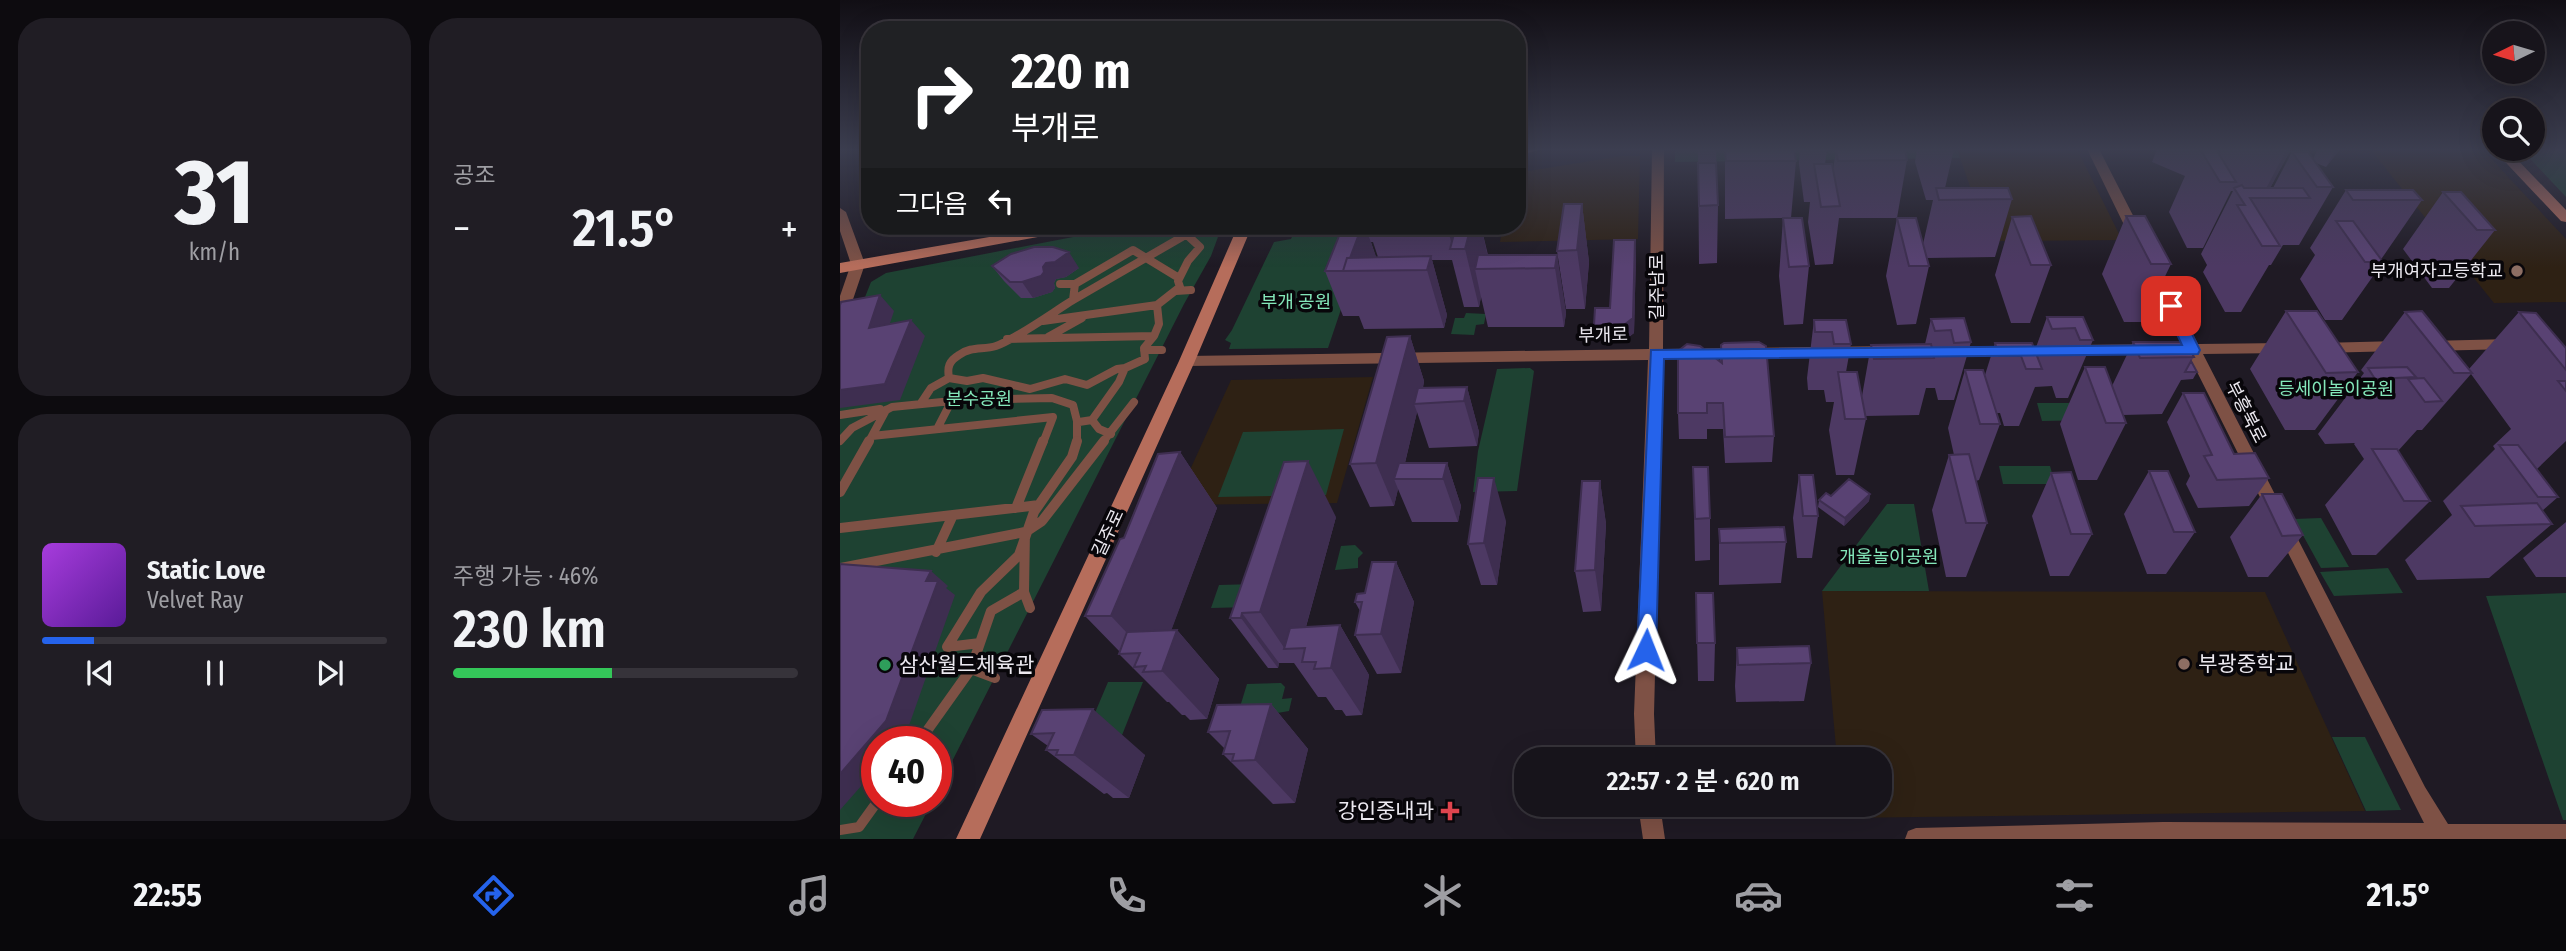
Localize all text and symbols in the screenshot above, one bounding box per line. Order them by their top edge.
north arrow [2482,21,2544,84]
map controls [2482,21,2545,161]
text: 220 m [1011,42,1131,101]
icon: right [896,49,987,140]
button: search [2482,98,2545,161]
text: 부개로 [1011,109,1099,147]
text: 31 [175,138,254,247]
text: 공조 [453,161,495,189]
icon: left [982,182,1020,220]
text: 그다음 [896,189,968,220]
text: 21.5° [573,197,678,260]
text: − [453,206,470,252]
text: + [781,206,798,252]
text: km/h [189,238,240,266]
street label: 길주남로 [1646,254,1668,320]
place label: 부개여자고등학교 [2371,260,2503,282]
marker: 부개여자고등학교 [2509,263,2525,279]
pin [2141,276,2201,336]
icon: arrive [2152,287,2190,325]
park label: 부개 공원 [1261,291,1331,313]
street label: 부개로 [1578,324,1628,346]
street label: 부흥북로 [2221,377,2271,447]
park label: 등세이놀이공원 [2278,378,2394,400]
park label: 분수공원 [946,388,1012,410]
street label: 길주로 [1088,506,1128,560]
park label: 개울놀이공원 [1839,546,1939,568]
text: Static Love [147,555,265,586]
text: 주행 가능 · 46% [453,562,598,590]
text: Velvet Ray [147,586,243,614]
text: 230 km [453,598,606,661]
position arrow [1609,613,1683,687]
place label: 부광중학교 [2198,651,2295,677]
place label: 삼산월드체육관 [899,652,1034,678]
icon: previous [81,654,119,692]
icon: pause [196,654,234,692]
icon: next [311,654,349,692]
marker: 부광중학교 [2176,656,2192,672]
marker: 삼산월드체육관 [877,657,893,673]
speed limit sign: 40 [861,726,952,817]
text: 22:57 · 2 분 · 620 m [1606,766,1800,797]
place label: 강인중내과 [1337,798,1434,824]
marker: 강인중내과 [1440,801,1460,821]
icon: directions [469,871,518,920]
icon: music [785,871,834,920]
icon: phone [1102,871,1151,920]
icon: climate [1418,871,1467,920]
icon: car [1734,871,1783,920]
icon: filters [2050,871,2099,920]
text: 22:55 [134,876,202,914]
text: 21.5° [2367,876,2432,914]

